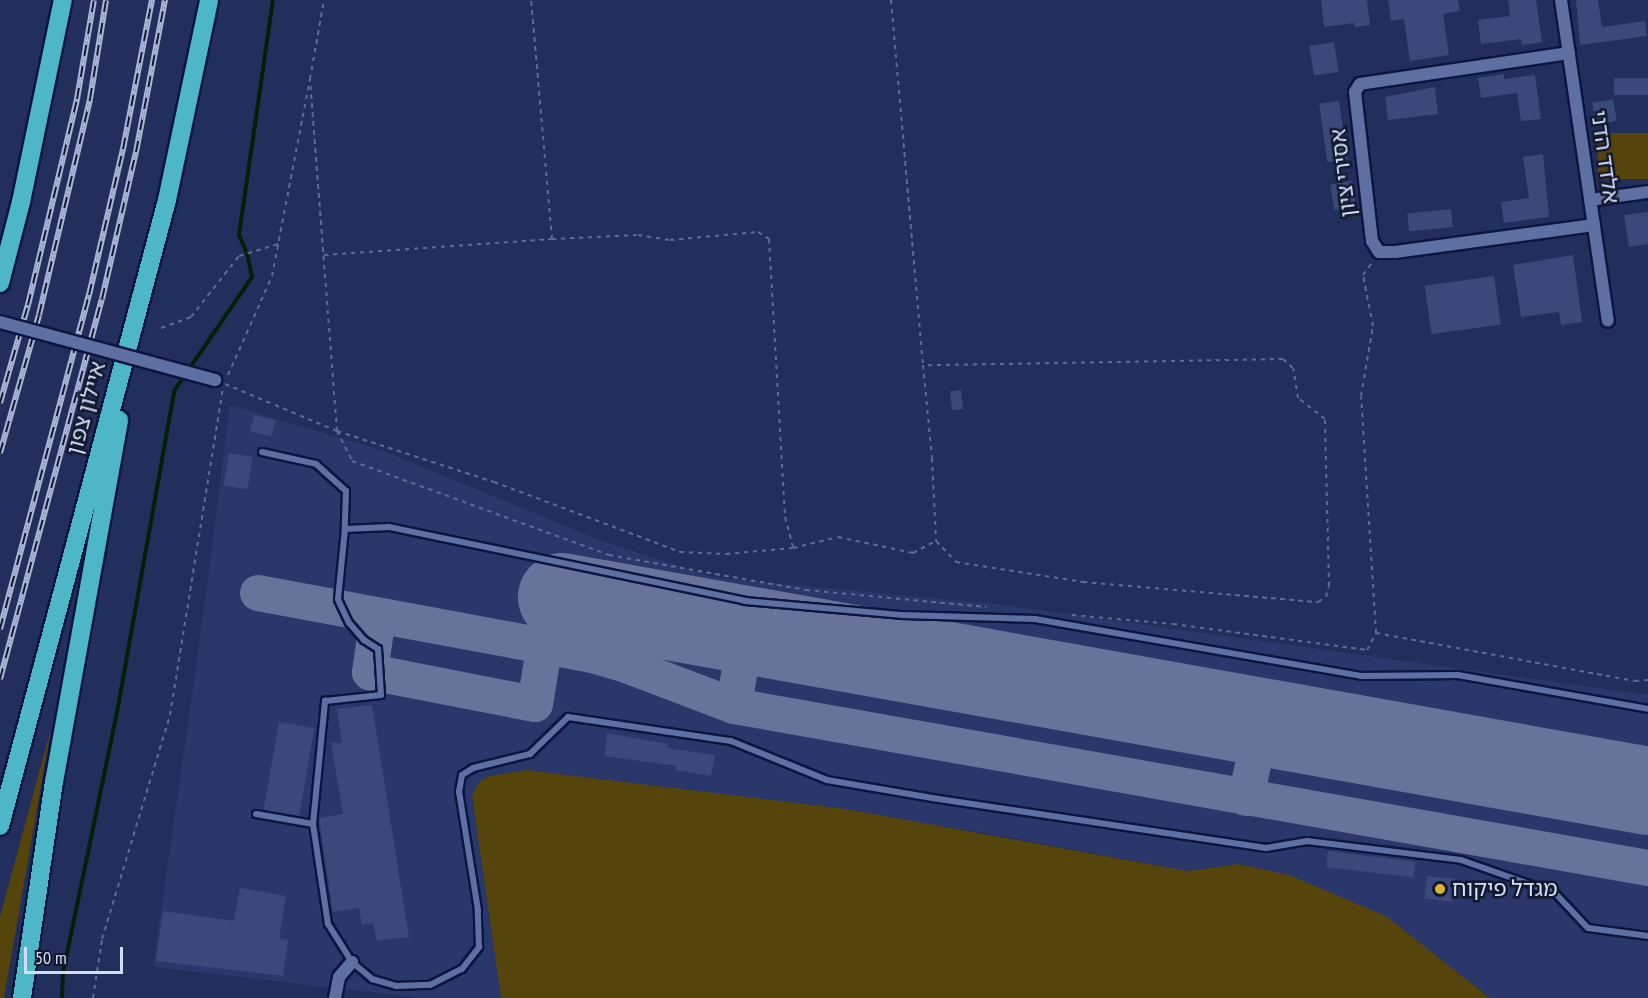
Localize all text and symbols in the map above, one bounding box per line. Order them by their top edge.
street label: אלדד הדני [1585,109,1625,205]
street label: אסירי ציון [1324,127,1362,219]
street label: איילון צפון [61,359,111,457]
place label: מגדל פיקוח [1452,876,1558,902]
marker: מגדל פיקוח [1433,882,1447,896]
scale bar [27,935,126,973]
text: 50 m [35,946,67,969]

